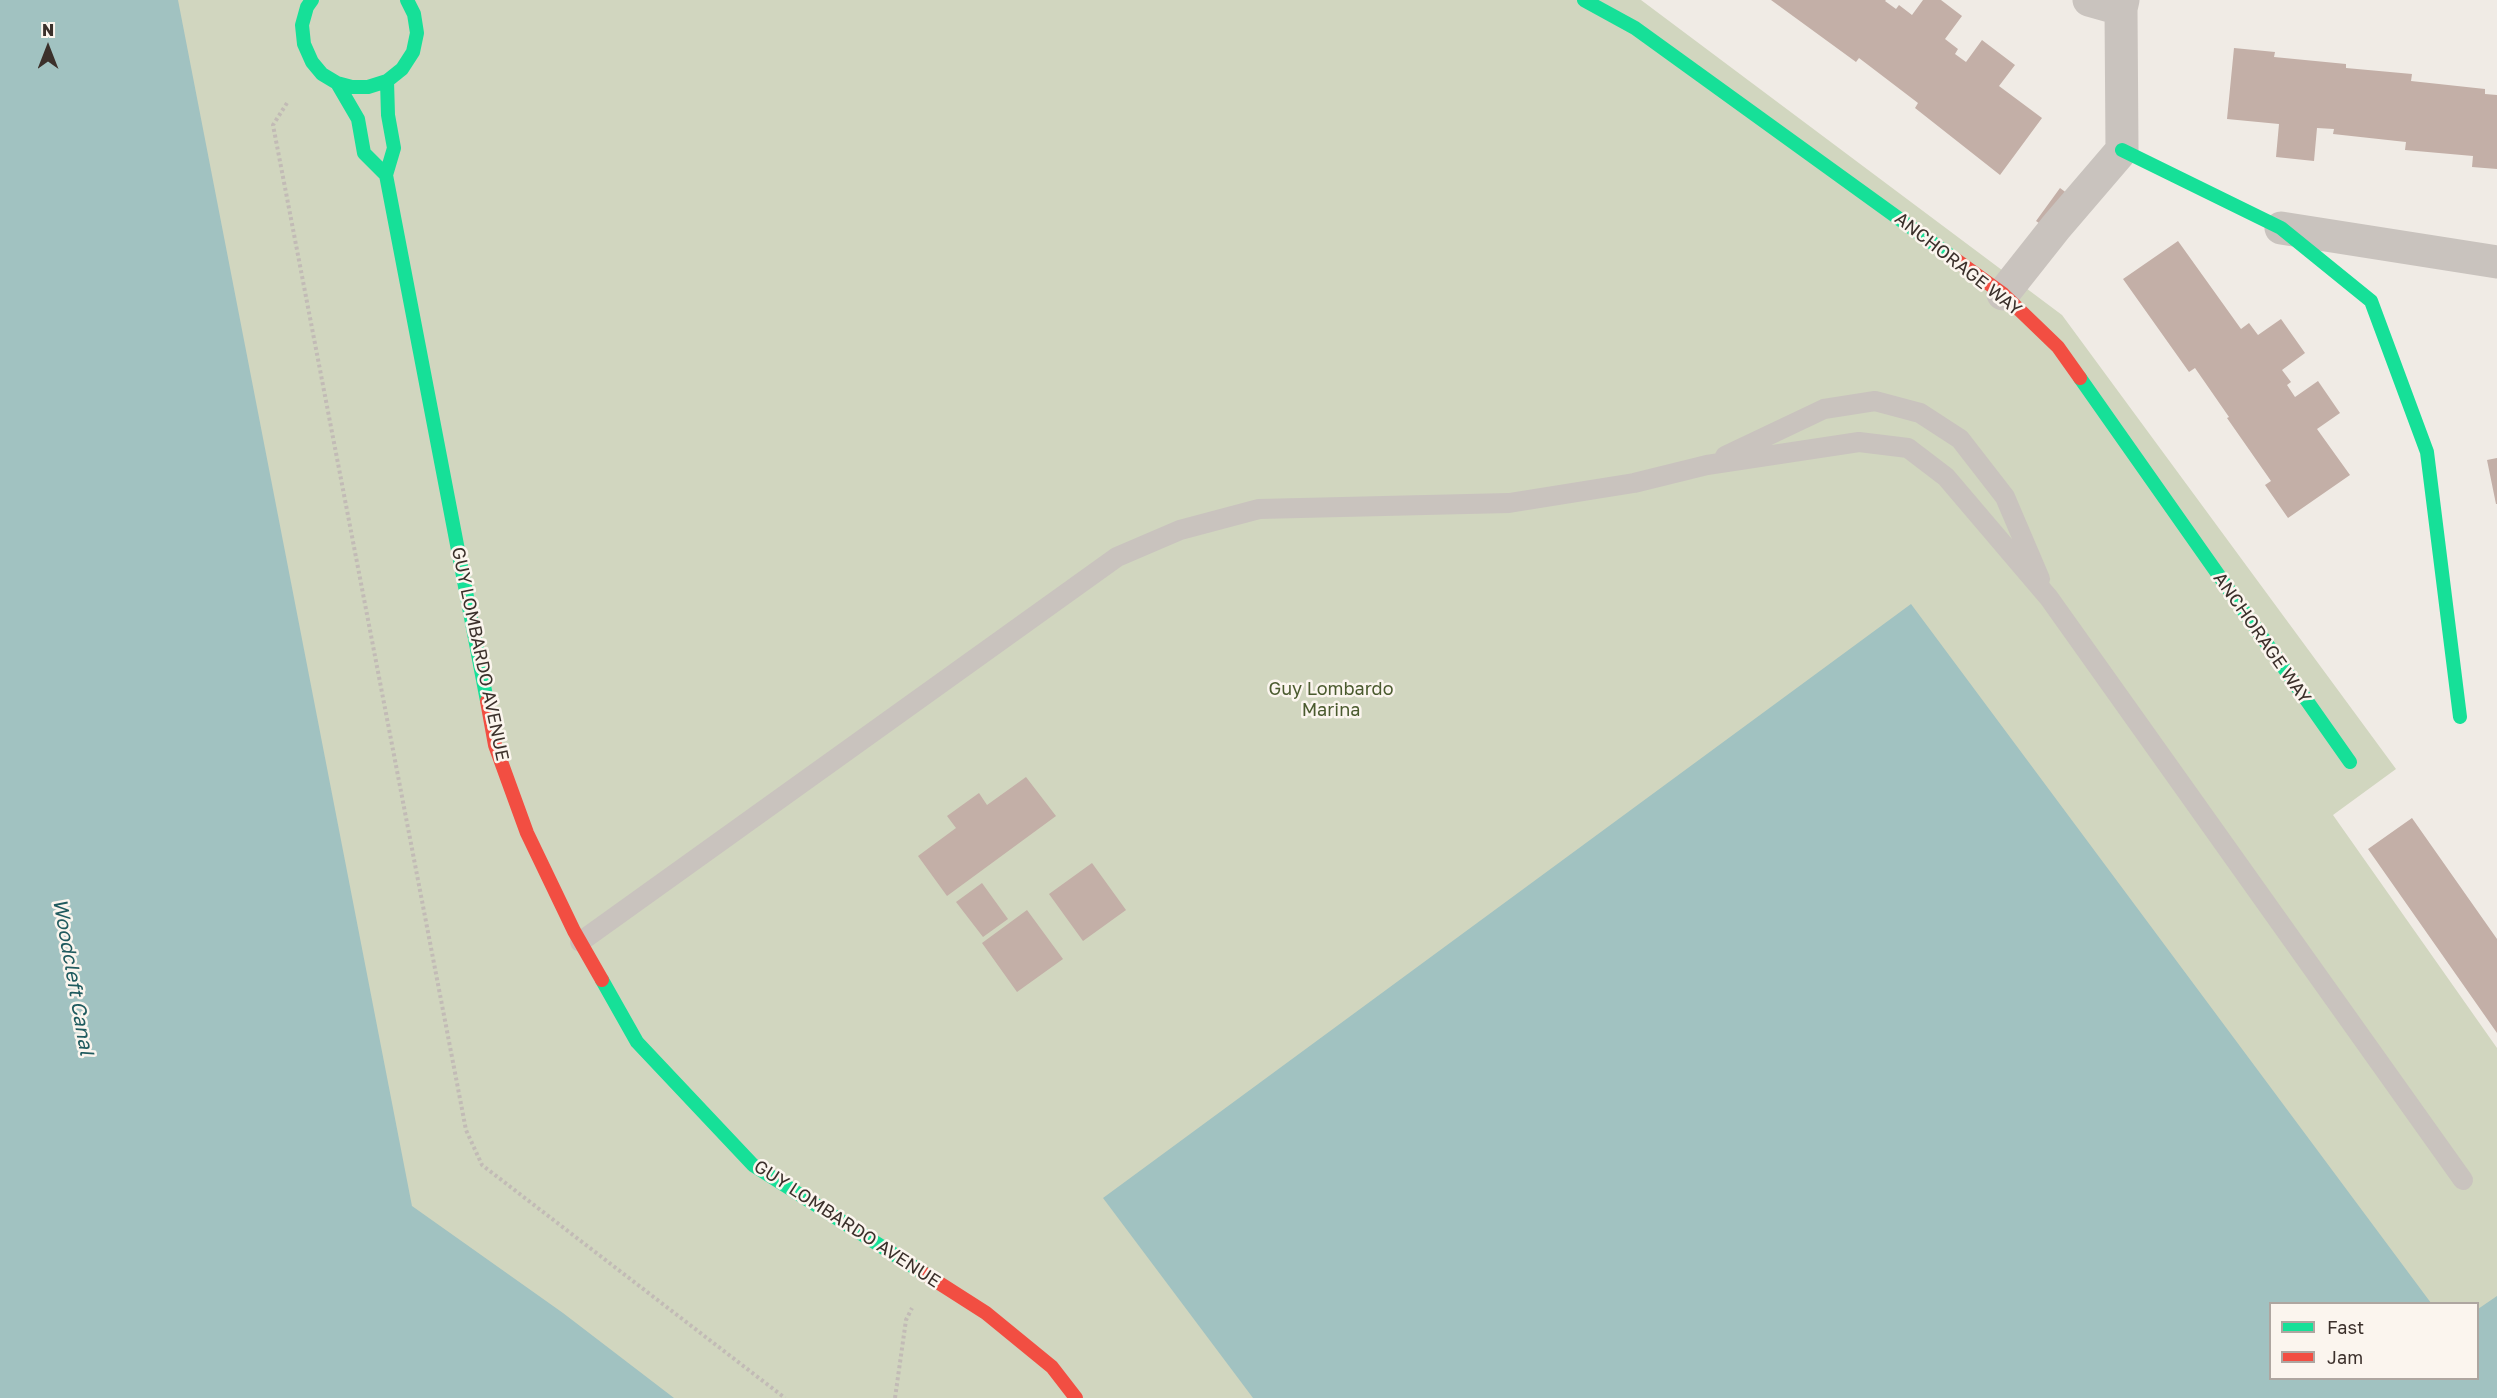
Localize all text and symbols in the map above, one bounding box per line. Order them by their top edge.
north arrow [18,18,78,78]
text: N [42,20,54,40]
street label: ANCHORAGE WAY [1890,208,2026,320]
street label: GUY LOMBARDO AVENUE [447,545,513,763]
street label: ANCHORAGE WAY [2209,568,2315,708]
park label: Guy Lombardo Marina [1269,678,1393,720]
water label: Woodcleft Canal [47,897,99,1057]
street label: GUY LOMBARDO AVENUE [750,1156,944,1292]
legend [2269,1302,2479,1380]
text: Fast [2327,1316,2364,1338]
text: Jam [2327,1346,2363,1368]

